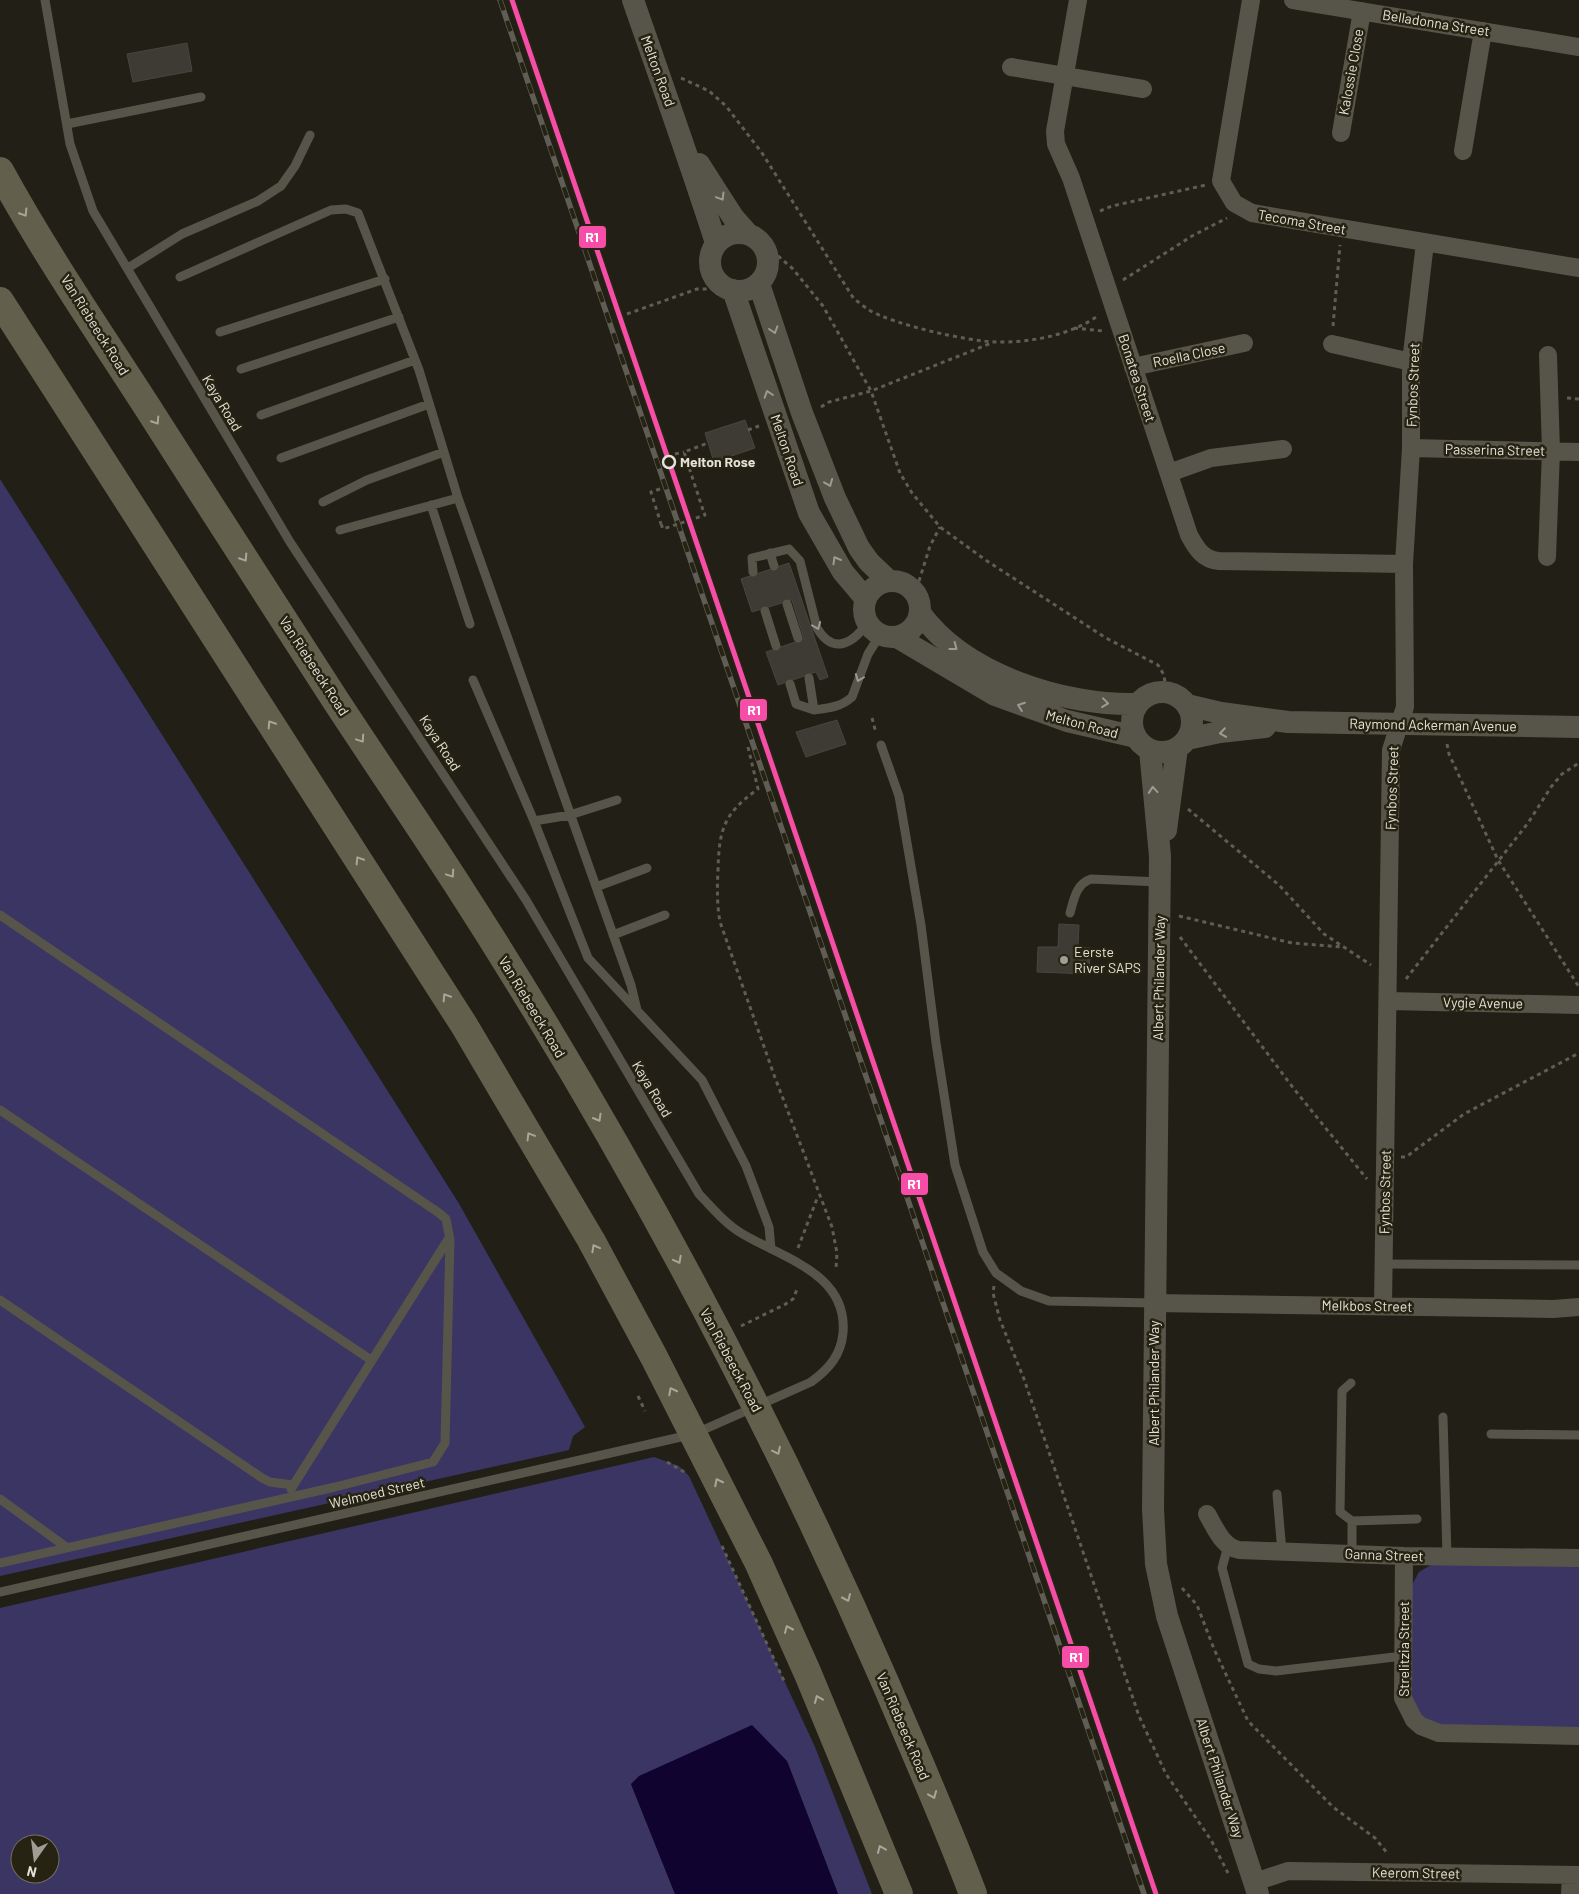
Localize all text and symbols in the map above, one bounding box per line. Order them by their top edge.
street label: Belladonna Street [1381,6,1491,39]
street label: Kalossie Close [1335,27,1366,116]
street label: Melton Road [638,33,679,109]
one-way arrow [714,192,724,201]
street label: Tecoma Street [1257,205,1347,238]
one-way arrow [17,208,27,217]
line badge: R1 [578,225,607,249]
text: R1 [585,228,599,245]
street label: Van Riebeeck Road [58,271,133,378]
one-way arrow [768,325,778,334]
street label: Bonatea Street [1115,332,1160,424]
street label: Roella Close [1151,339,1227,370]
street label: Fynbos Street [1403,343,1422,427]
street label: Kaya Road [199,371,246,434]
one-way arrow [763,390,773,398]
street label: Melton Road [767,412,808,488]
one-way arrow [150,416,159,425]
street label: Passerina Street [1445,440,1545,459]
place label: Melton Rose [680,453,756,470]
marker: Melton Rose [662,455,676,469]
one-way arrow [823,478,834,487]
one-way arrow [238,552,247,562]
one-way arrow [832,556,842,565]
street label: Van Riebeeck Road [276,613,353,719]
one-way arrow [811,621,821,630]
one-way arrow [948,641,958,650]
one-way arrow [855,674,865,682]
one-way arrow [1101,697,1109,708]
line badge: R1 [739,698,768,722]
text: R1 [747,701,761,718]
one-way arrow [1018,701,1026,711]
street label: Melton Road [1044,706,1120,741]
street label: Kaya Road [416,712,465,774]
street label: Raymond Ackerman Avenue [1349,715,1517,734]
one-way arrow [267,720,277,729]
one-way arrow [1218,727,1227,737]
one-way arrow [355,733,364,742]
street label: Fynbos Street [1382,746,1401,830]
one-way arrow [1148,786,1159,794]
one-way arrow [356,856,366,865]
one-way arrow [444,869,454,878]
street label: Albert Philander Way [1149,915,1168,1041]
place label: Eerste River SAPS [1074,943,1141,976]
street label: Van Riebeeck Road [495,953,569,1060]
marker: Eerste River SAPS [1058,954,1070,966]
one-way arrow [443,993,453,1002]
street label: Vygie Avenue [1443,993,1523,1012]
street label: Kaya Road [629,1057,676,1120]
one-way arrow [592,1113,602,1122]
one-way arrow [527,1132,537,1141]
street label: Fynbos Street [1375,1150,1394,1234]
line badge: R1 [900,1172,929,1196]
text: R1 [907,1175,921,1192]
one-way arrow [591,1244,601,1253]
one-way arrow [672,1254,682,1263]
street label: Melkbos Street [1322,1296,1412,1315]
street label: Van Riebeeck Road [697,1305,766,1415]
street label: Albert Philander Way [1145,1320,1162,1446]
one-way arrow [668,1387,678,1396]
one-way arrow [771,1446,782,1455]
street label: Welmoed Street [327,1473,426,1512]
one-way arrow [714,1479,724,1488]
street label: Ganna Street [1344,1545,1424,1564]
one-way arrow [841,1593,852,1602]
street label: Strelitzia Street [1395,1601,1412,1697]
one-way arrow [784,1625,795,1634]
line badge: R1 [1061,1645,1090,1669]
text: R1 [1069,1648,1083,1665]
street label: Van Riebeeck Road [873,1669,934,1782]
one-way arrow [814,1695,825,1704]
street label: Albert Philander Way [1193,1716,1248,1841]
one-way arrow [926,1790,937,1799]
north arrow [10,1834,60,1884]
one-way arrow [876,1845,887,1854]
text: N [25,1863,38,1881]
street label: Keerom Street [1372,1863,1460,1882]

